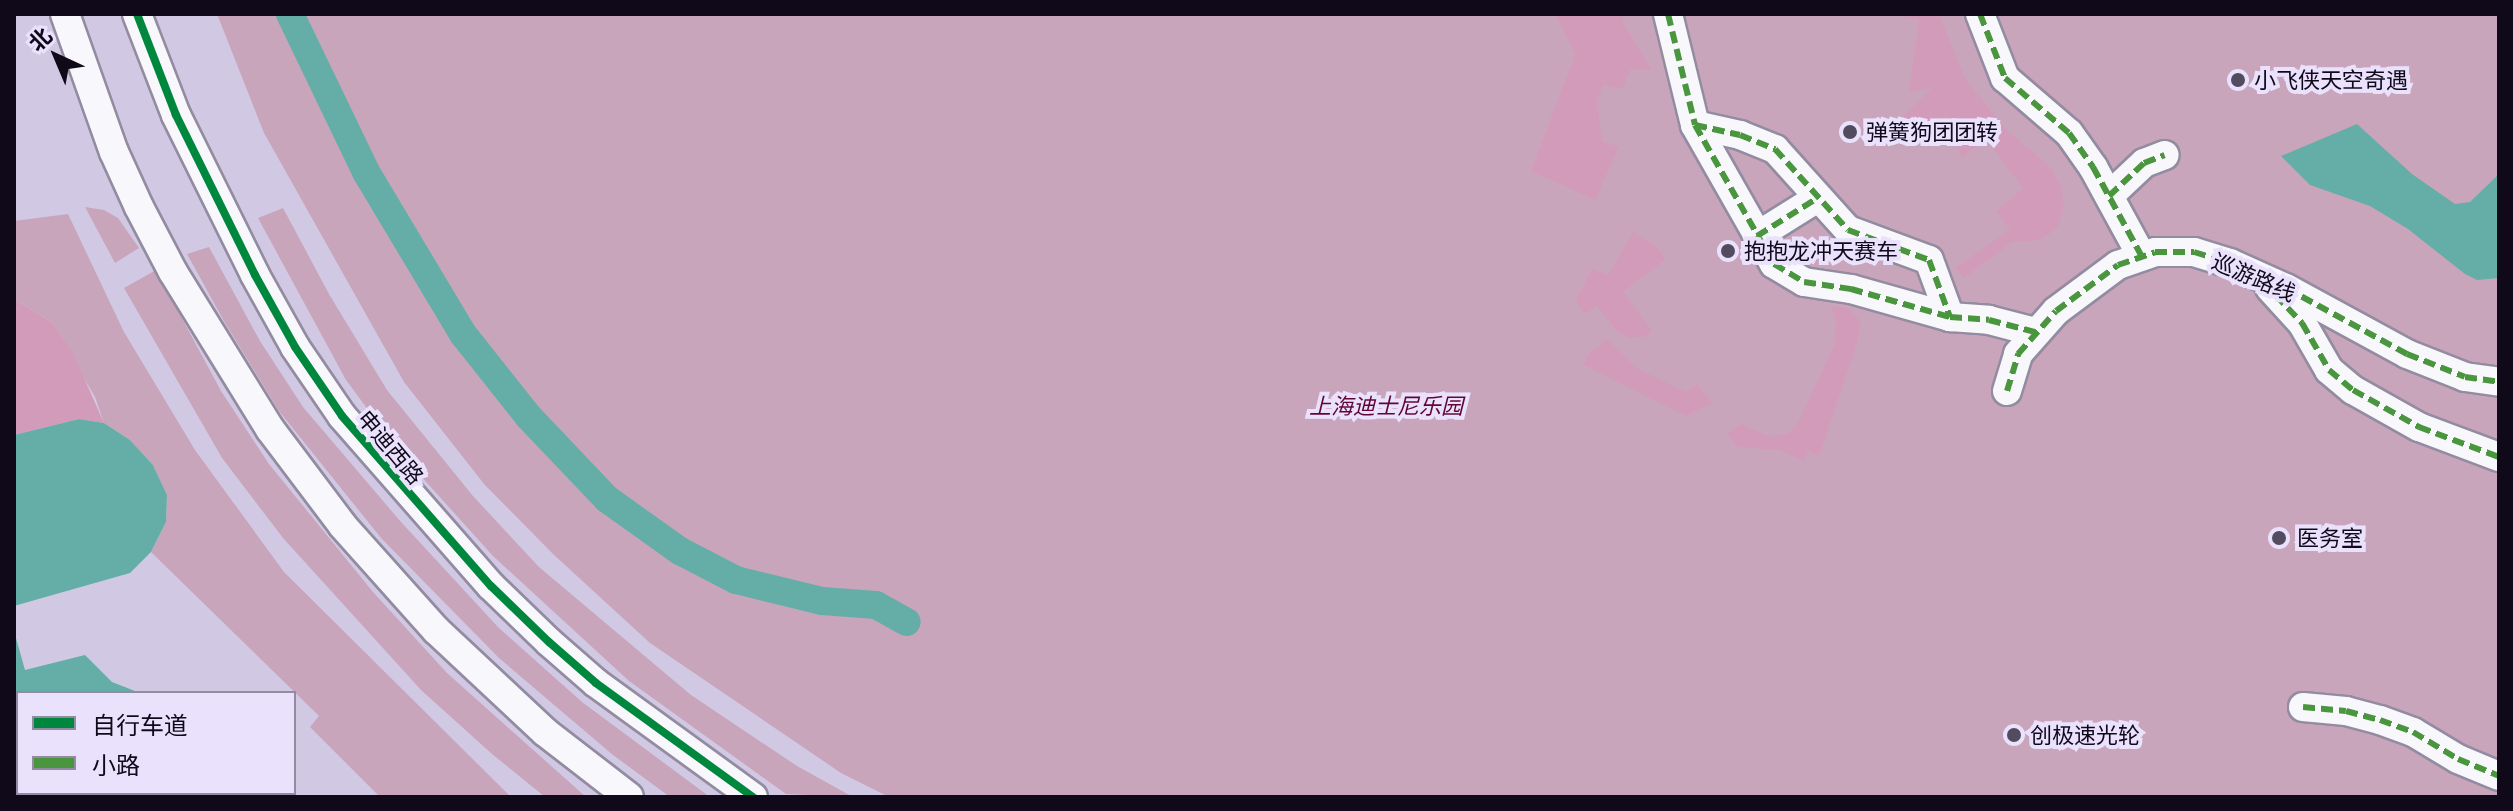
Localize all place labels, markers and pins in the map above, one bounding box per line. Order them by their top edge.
place label: 小飞侠天空奇遇 [2254,67,2408,93]
marker: 小飞侠天空奇遇 [2229,71,2247,89]
place label: 弹簧狗团团转 [1866,119,1998,145]
marker: 弹簧狗团团转 [1841,123,1859,141]
place label: 抱抱龙冲天赛车 [1744,238,1898,264]
marker: 抱抱龙冲天赛车 [1719,242,1737,260]
place label: 医务室 [2297,525,2363,551]
marker: 医务室 [2268,527,2290,549]
place label: 创极速光轮 [2030,722,2140,748]
marker: 创极速光轮 [2005,726,2023,744]

